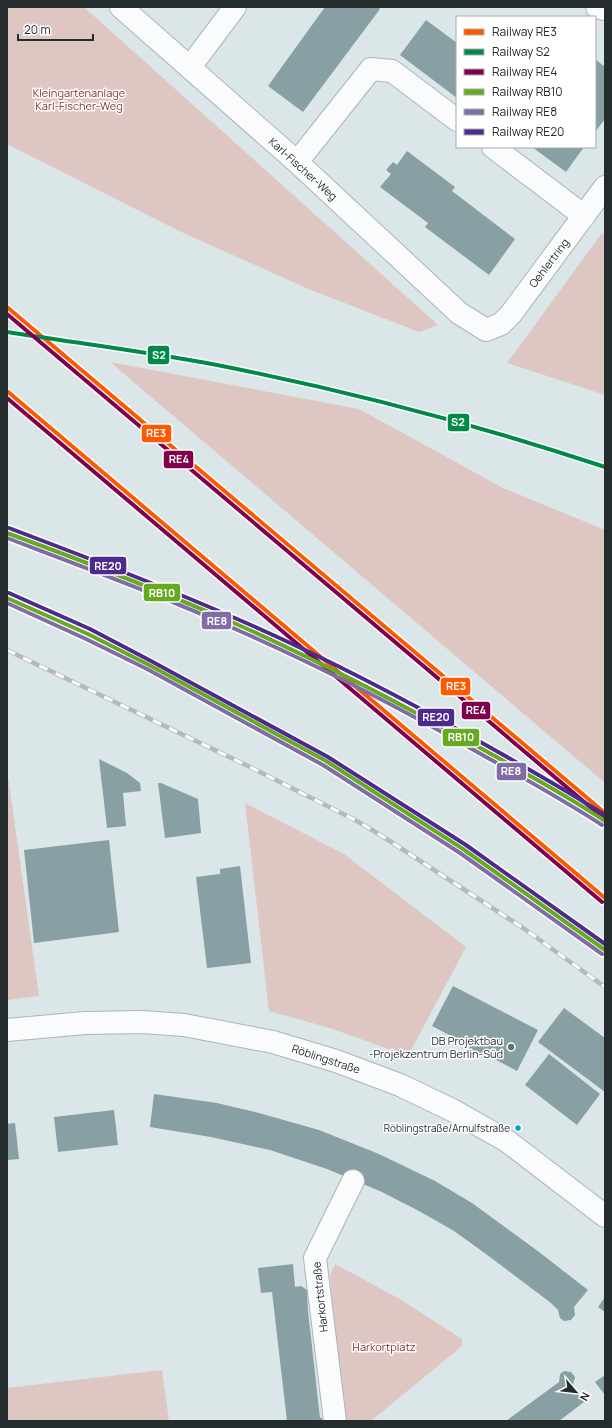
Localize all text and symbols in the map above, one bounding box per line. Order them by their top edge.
scale bar [18,16,93,42]
legend [456,16,596,148]
text: 20 m [24,21,51,38]
text: Railway RE3 [492,23,557,40]
text: Railway S2 [492,43,550,60]
text: Railway RE4 [492,63,557,80]
text: Railway RB10 [492,83,563,100]
park label: Kleingartenanlage Karl-Fischer-Weg [33,85,126,113]
text: Railway RE8 [492,103,557,120]
text: Railway RE20 [492,123,564,140]
street label: Karl-Fischer-Weg [266,134,341,203]
street label: Oehlertring [525,235,572,290]
line badge: S2 [147,345,170,365]
text: S2 [152,347,166,362]
line badge: S2 [447,413,470,432]
text: S2 [451,414,465,429]
line badge: RE3 [141,424,172,443]
text: RE3 [146,425,166,440]
line badge: RE4 [163,450,194,469]
text: RE4 [169,451,189,466]
line badge: RE20 [89,556,127,575]
text: RE20 [94,558,122,573]
line badge: RB10 [143,583,181,602]
text: RB10 [149,585,175,600]
line badge: RE8 [201,611,232,630]
text: RE8 [207,613,227,628]
line badge: RE3 [440,677,471,696]
text: RE3 [446,678,466,693]
line badge: RE4 [461,701,491,720]
text: RE4 [466,702,486,717]
line badge: RE20 [417,708,455,727]
text: RE20 [422,709,450,724]
line badge: RB10 [442,728,480,747]
text: RB10 [448,729,474,744]
line badge: RE8 [496,762,527,781]
text: RE8 [501,763,521,778]
place label: DB Projektbau -Projekzentrum Berlin-Süd [369,1033,503,1061]
street label: Röblingstraße [290,1040,363,1077]
marker: DB Projektbau -Projekzentrum Berlin-Süd [506,1042,516,1052]
place label: Röblingstraße/Arnulfstraße [384,1121,510,1135]
marker: Röblingstraße/Arnulfstraße [513,1123,523,1133]
street label: Harkortstraße [308,1260,331,1333]
park label: Harkortplatz [352,1339,416,1354]
north arrow [556,1372,596,1412]
text: N [577,1390,594,1404]

